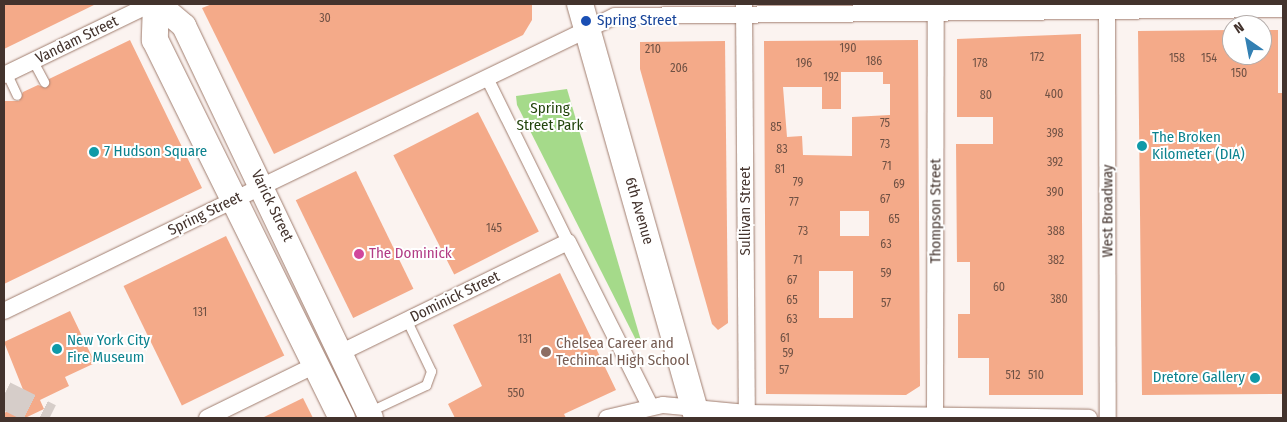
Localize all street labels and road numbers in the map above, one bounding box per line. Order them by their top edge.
street label: Vandam Street [33,12,121,68]
street label: Thompson Street [927,159,945,263]
street label: West Broadway [1099,165,1117,257]
street label: Sullivan Street [737,166,755,256]
street label: Varick Street [247,167,297,245]
street label: 6th Avenue [621,175,657,247]
street label: Spring Street [165,188,245,240]
street label: Dominick Street [407,268,503,326]

